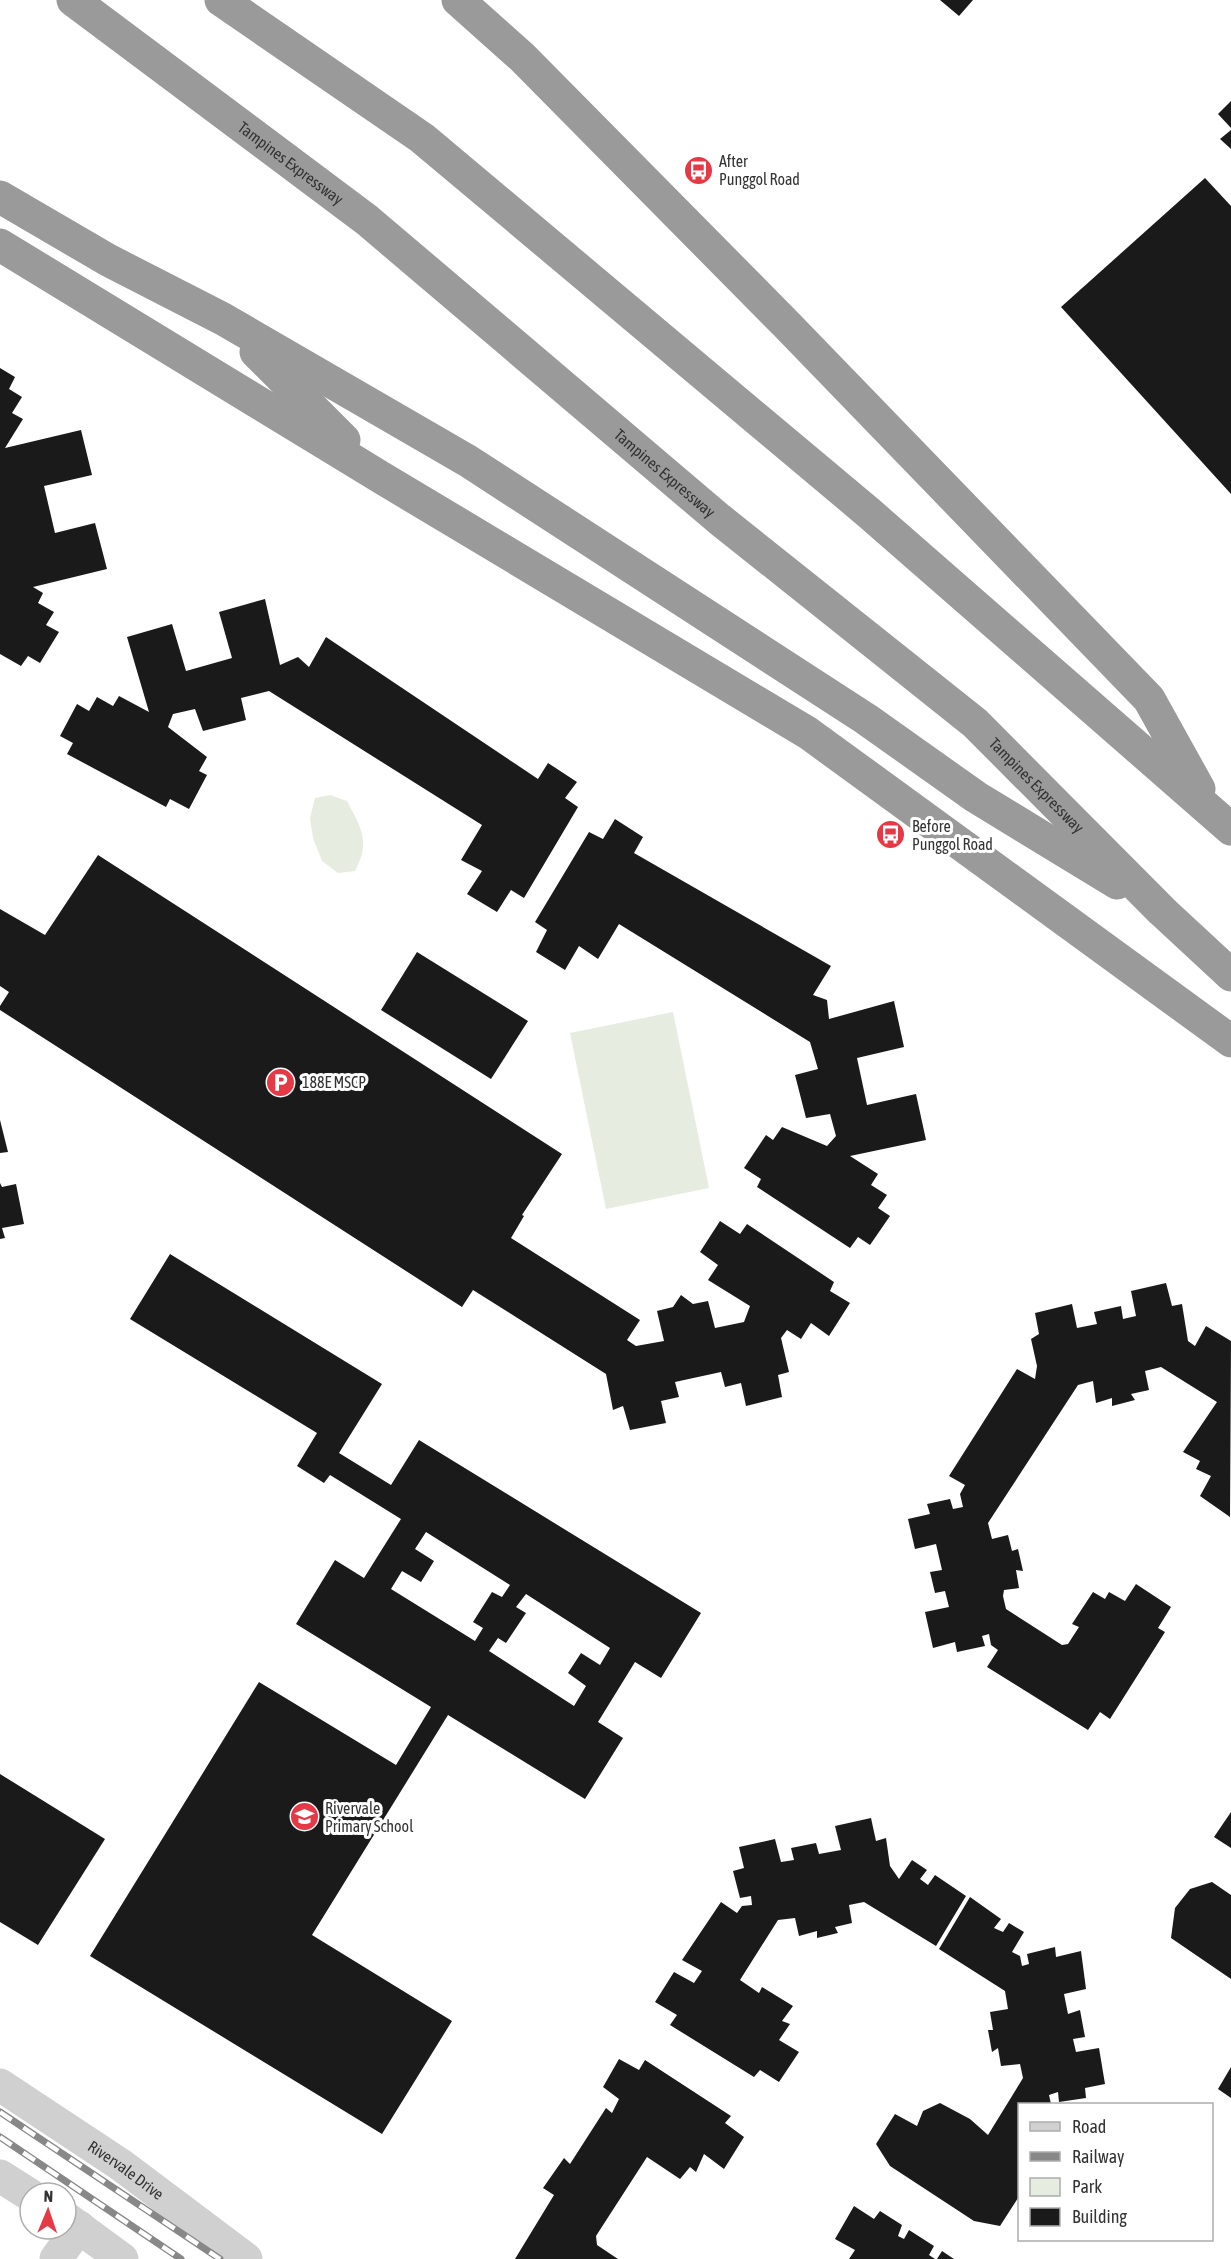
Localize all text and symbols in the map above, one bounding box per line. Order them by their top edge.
street label: Tampines Expressway [235,118,347,209]
place label: After Punggol Road [719,152,800,189]
bus stop icon: After Punggol Road [682,154,714,186]
street label: Tampines Expressway [611,425,719,522]
street label: Tampines Expressway [986,734,1088,837]
place label: Before Punggol Road [912,817,993,854]
bus stop icon: Before Punggol Road [875,819,907,851]
parking icon: 188E MSCP [265,1066,297,1098]
place label: 188E MSCP [302,1073,366,1091]
place label: Rivervale Primary School [325,1799,414,1836]
school or university icon: Rivervale Primary School [288,1801,320,1833]
legend [1018,2103,1213,2241]
text: Road [1072,2116,1106,2137]
street label: Rivervale Drive [85,2137,167,2203]
text: Railway [1072,2146,1124,2167]
text: Park [1072,2176,1102,2197]
north arrow [18,2181,78,2241]
text: N [43,2187,54,2205]
text: Building [1072,2206,1127,2227]

